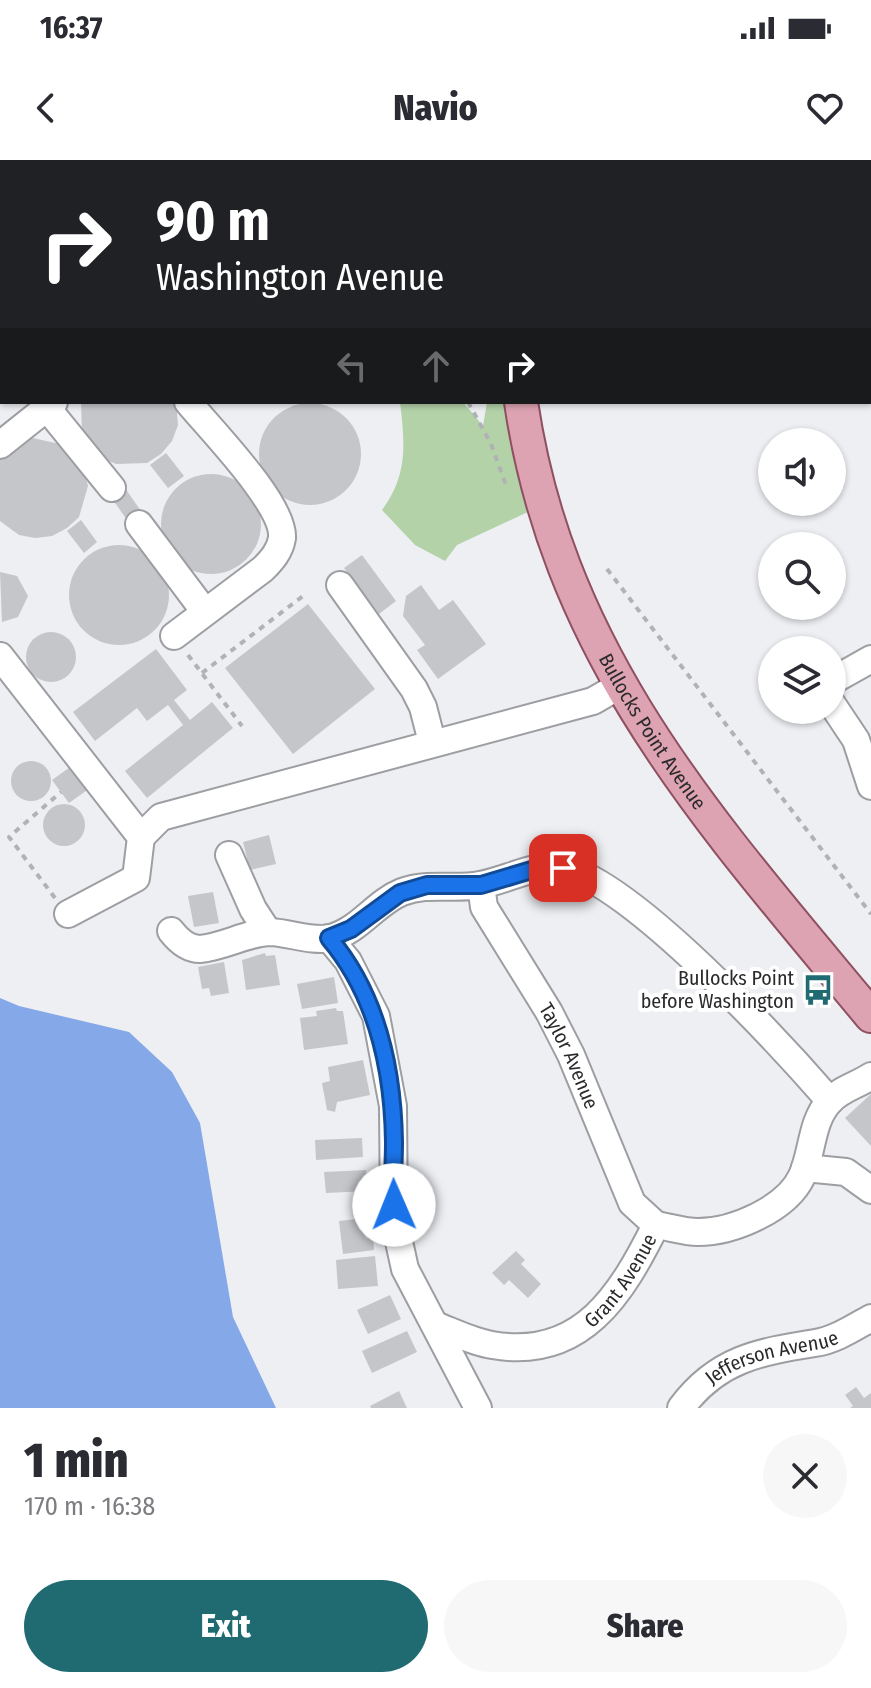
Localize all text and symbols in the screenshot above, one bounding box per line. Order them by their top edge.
text: 16:37 [40,10,103,46]
icon: back [24,86,68,130]
text: Navio [393,86,478,130]
icon: heart [803,86,847,130]
text: 90 m [156,188,270,255]
icon: right [24,192,128,296]
text: Washington Avenue [156,256,444,300]
icon: left [330,344,374,388]
icon: ahead [414,344,458,388]
icon: right [498,344,542,388]
map controls [758,428,846,724]
button: sound [758,428,846,516]
button: search [758,532,846,620]
button: layers [758,636,846,724]
street label: Bullocks Point Avenue [594,649,712,814]
pin [529,834,597,902]
icon: arrive [541,846,585,890]
place label: Bullocks Point before Washington [641,966,794,1013]
bus stop icon: Bullocks Point before Washington [801,973,835,1007]
street label: Taylor Avenue [534,998,604,1112]
position arrow [352,1163,436,1247]
street label: Grant Avenue [579,1230,662,1332]
street label: Jefferson Avenue [700,1325,842,1389]
text: 1 min [24,1432,128,1490]
button: close [763,1434,847,1518]
text: 170 m · 16:38 [24,1491,155,1522]
button: Exit [24,1580,428,1672]
button: Share [444,1580,847,1672]

